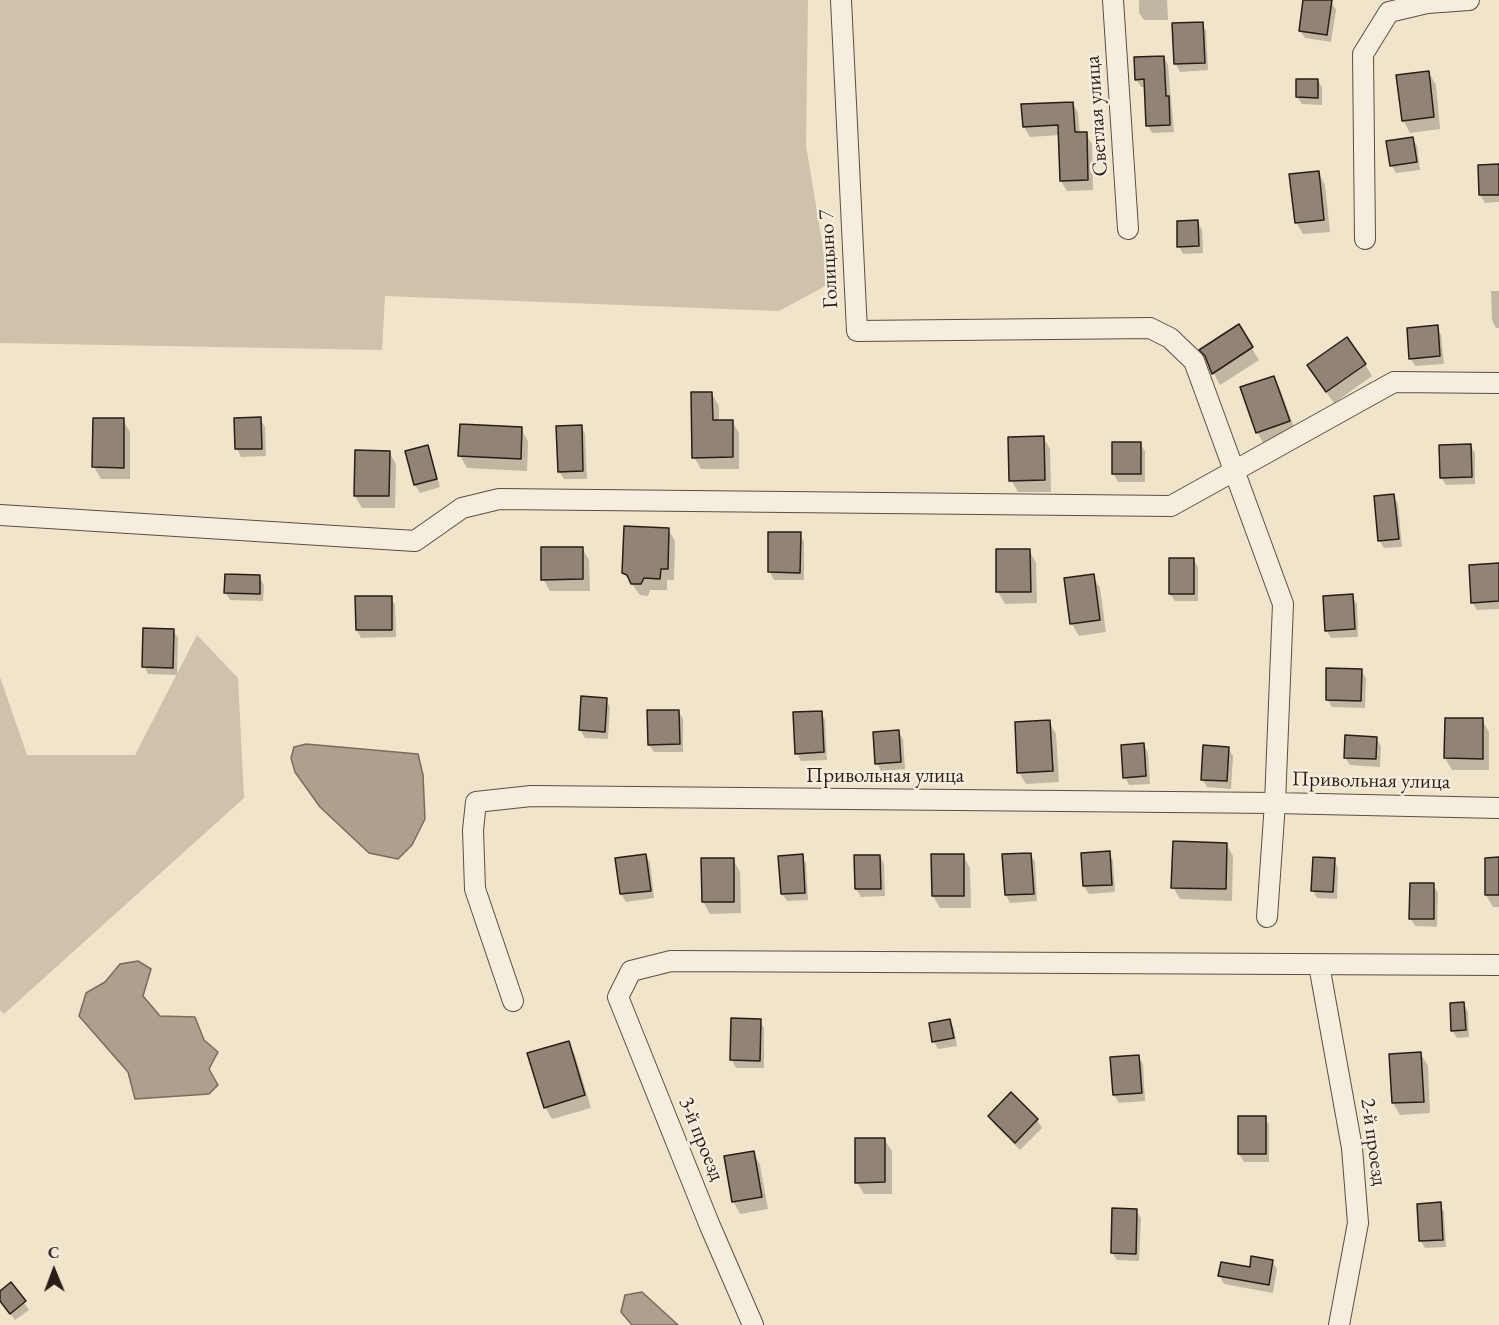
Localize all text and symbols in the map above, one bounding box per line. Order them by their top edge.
street label: Светлая улица [1080,55,1114,177]
street label: Голицыно 7 [814,209,844,309]
street label: Привольная улица [806,763,964,789]
street label: Привольная улица [1292,767,1450,795]
street label: 3-й проезд [673,1093,729,1185]
street label: 2-й проезд [1354,1096,1392,1188]
north arrow [24,1241,84,1301]
text: С [48,1242,60,1263]

